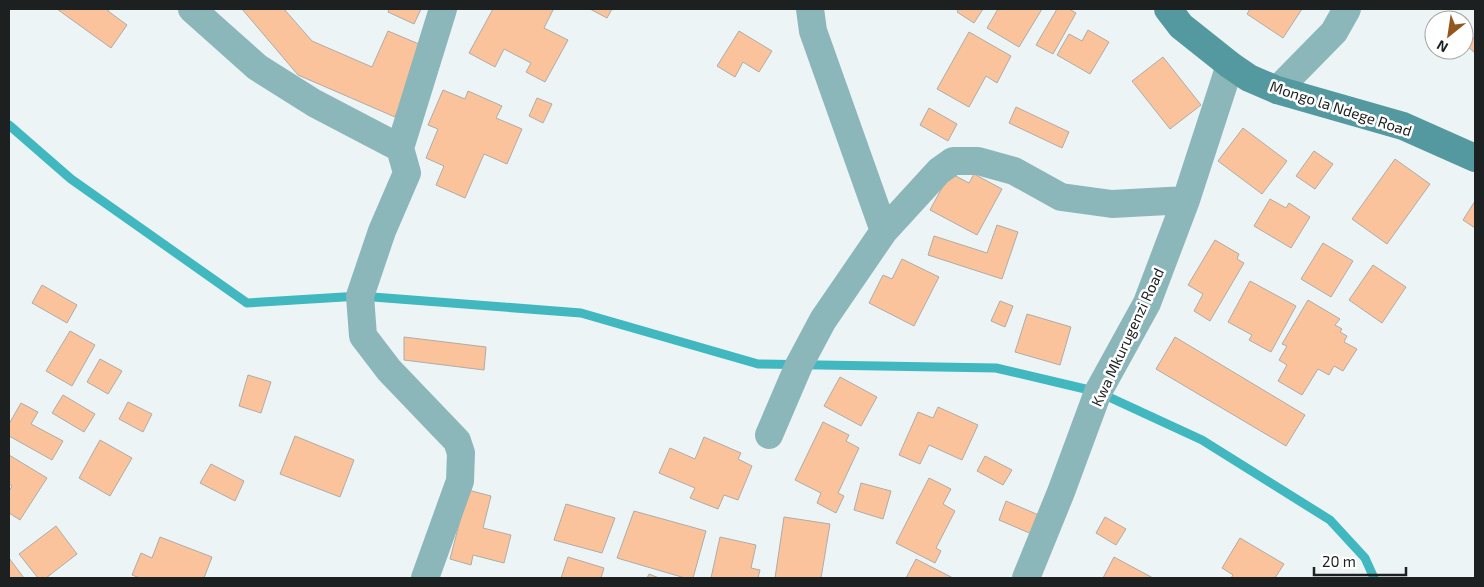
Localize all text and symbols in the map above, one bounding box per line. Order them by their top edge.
north arrow [1424,10,1474,60]
text: N [1434,37,1451,57]
street label: Mongo la Ndege Road [1268,77,1414,139]
street label: Kwa Mkurugenzi Road [1087,265,1167,409]
scale bar [1314,544,1406,576]
text: 20 m [1322,552,1356,570]

